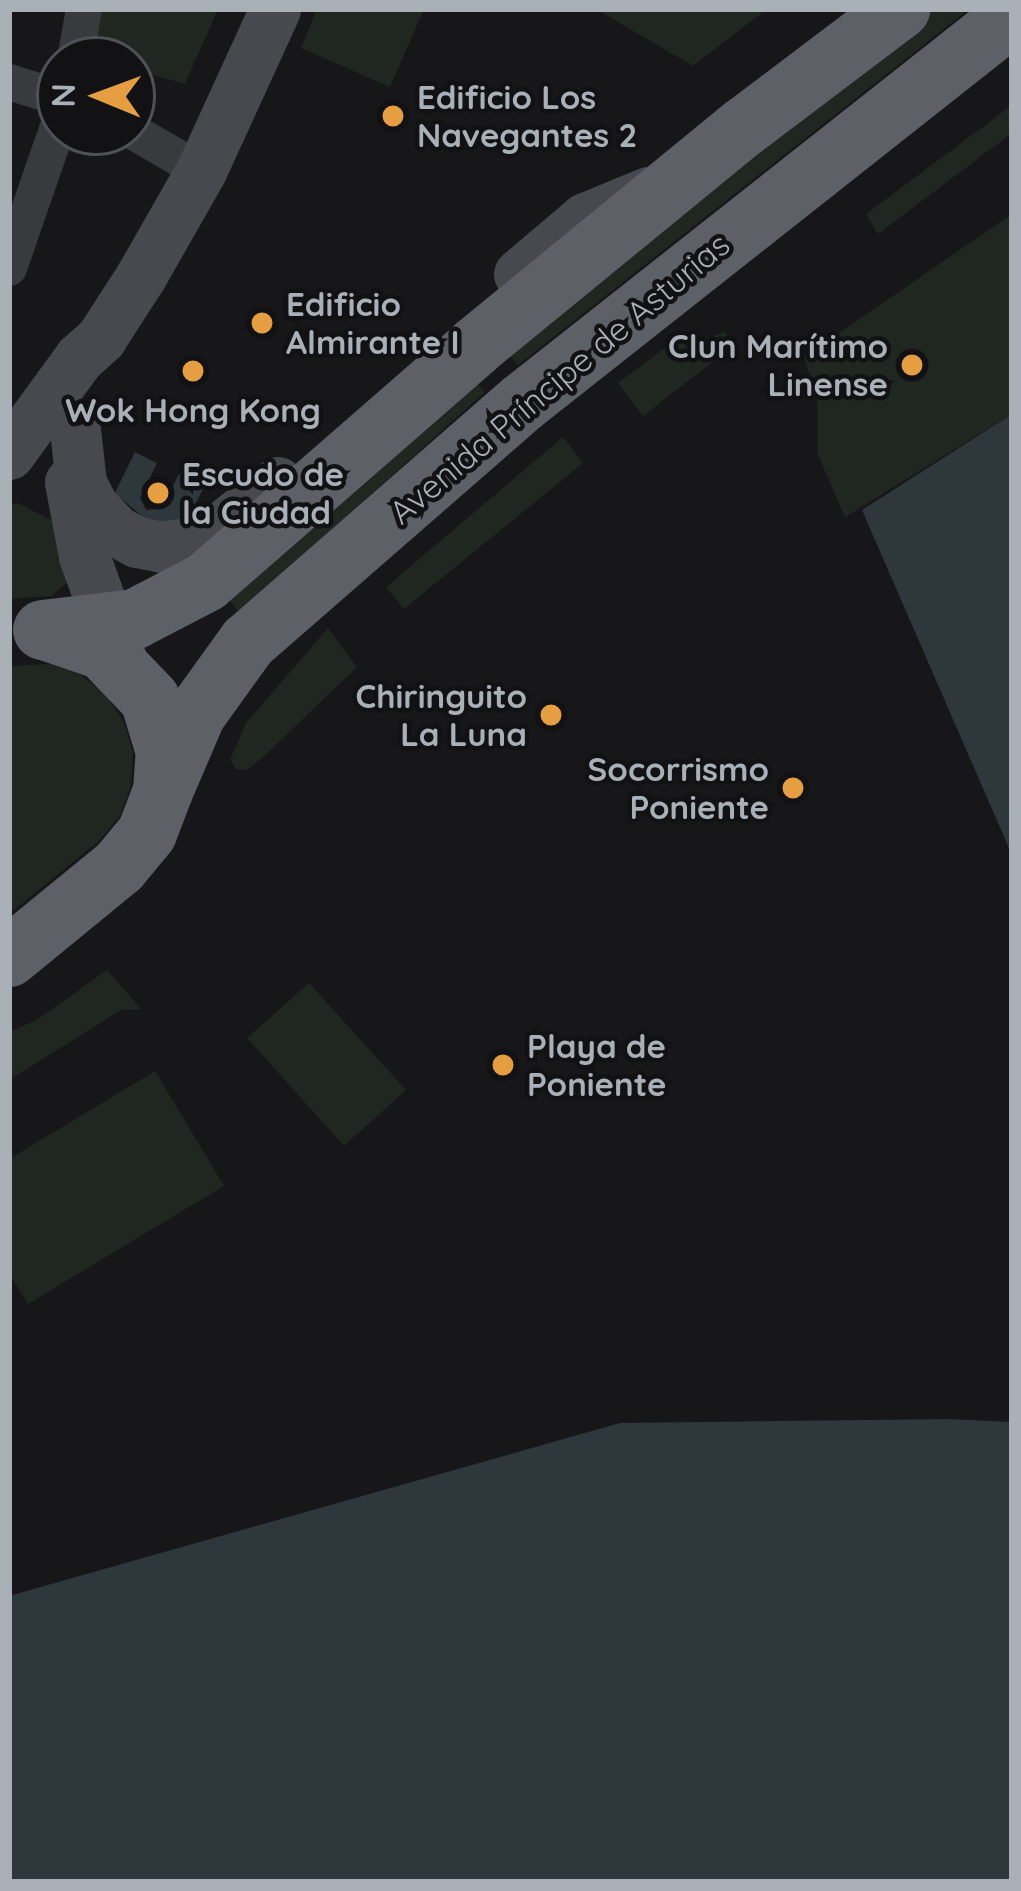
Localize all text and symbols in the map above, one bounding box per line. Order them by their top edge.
north arrow [36,36,156,156]
place label: Edificio Los Navegantes 2 [417,77,637,155]
text: N [42,83,83,108]
marker: Edificio Los Navegantes 2 [380,103,406,129]
street label: Avenida Príncipe de Asturias [381,224,737,532]
place label: Edificio Almirante I [286,284,460,362]
marker: Edificio Almirante I [249,310,275,336]
place label: Clun Marítimo Linense [668,326,888,404]
marker: Clun Marítimo Linense [899,352,925,378]
marker: Wok Hong Kong [180,358,206,384]
place label: Wok Hong Kong [65,390,321,430]
place label: Escudo de la Ciudad [182,454,344,532]
marker: Escudo de la Ciudad [145,480,171,506]
place label: Chiringuito La Luna [356,676,527,754]
marker: Chiringuito La Luna [538,702,564,728]
place label: Socorrismo Poniente [588,749,769,827]
marker: Socorrismo Poniente [780,775,806,801]
place label: Playa de Poniente [527,1026,667,1104]
marker: Playa de Poniente [490,1052,516,1078]

